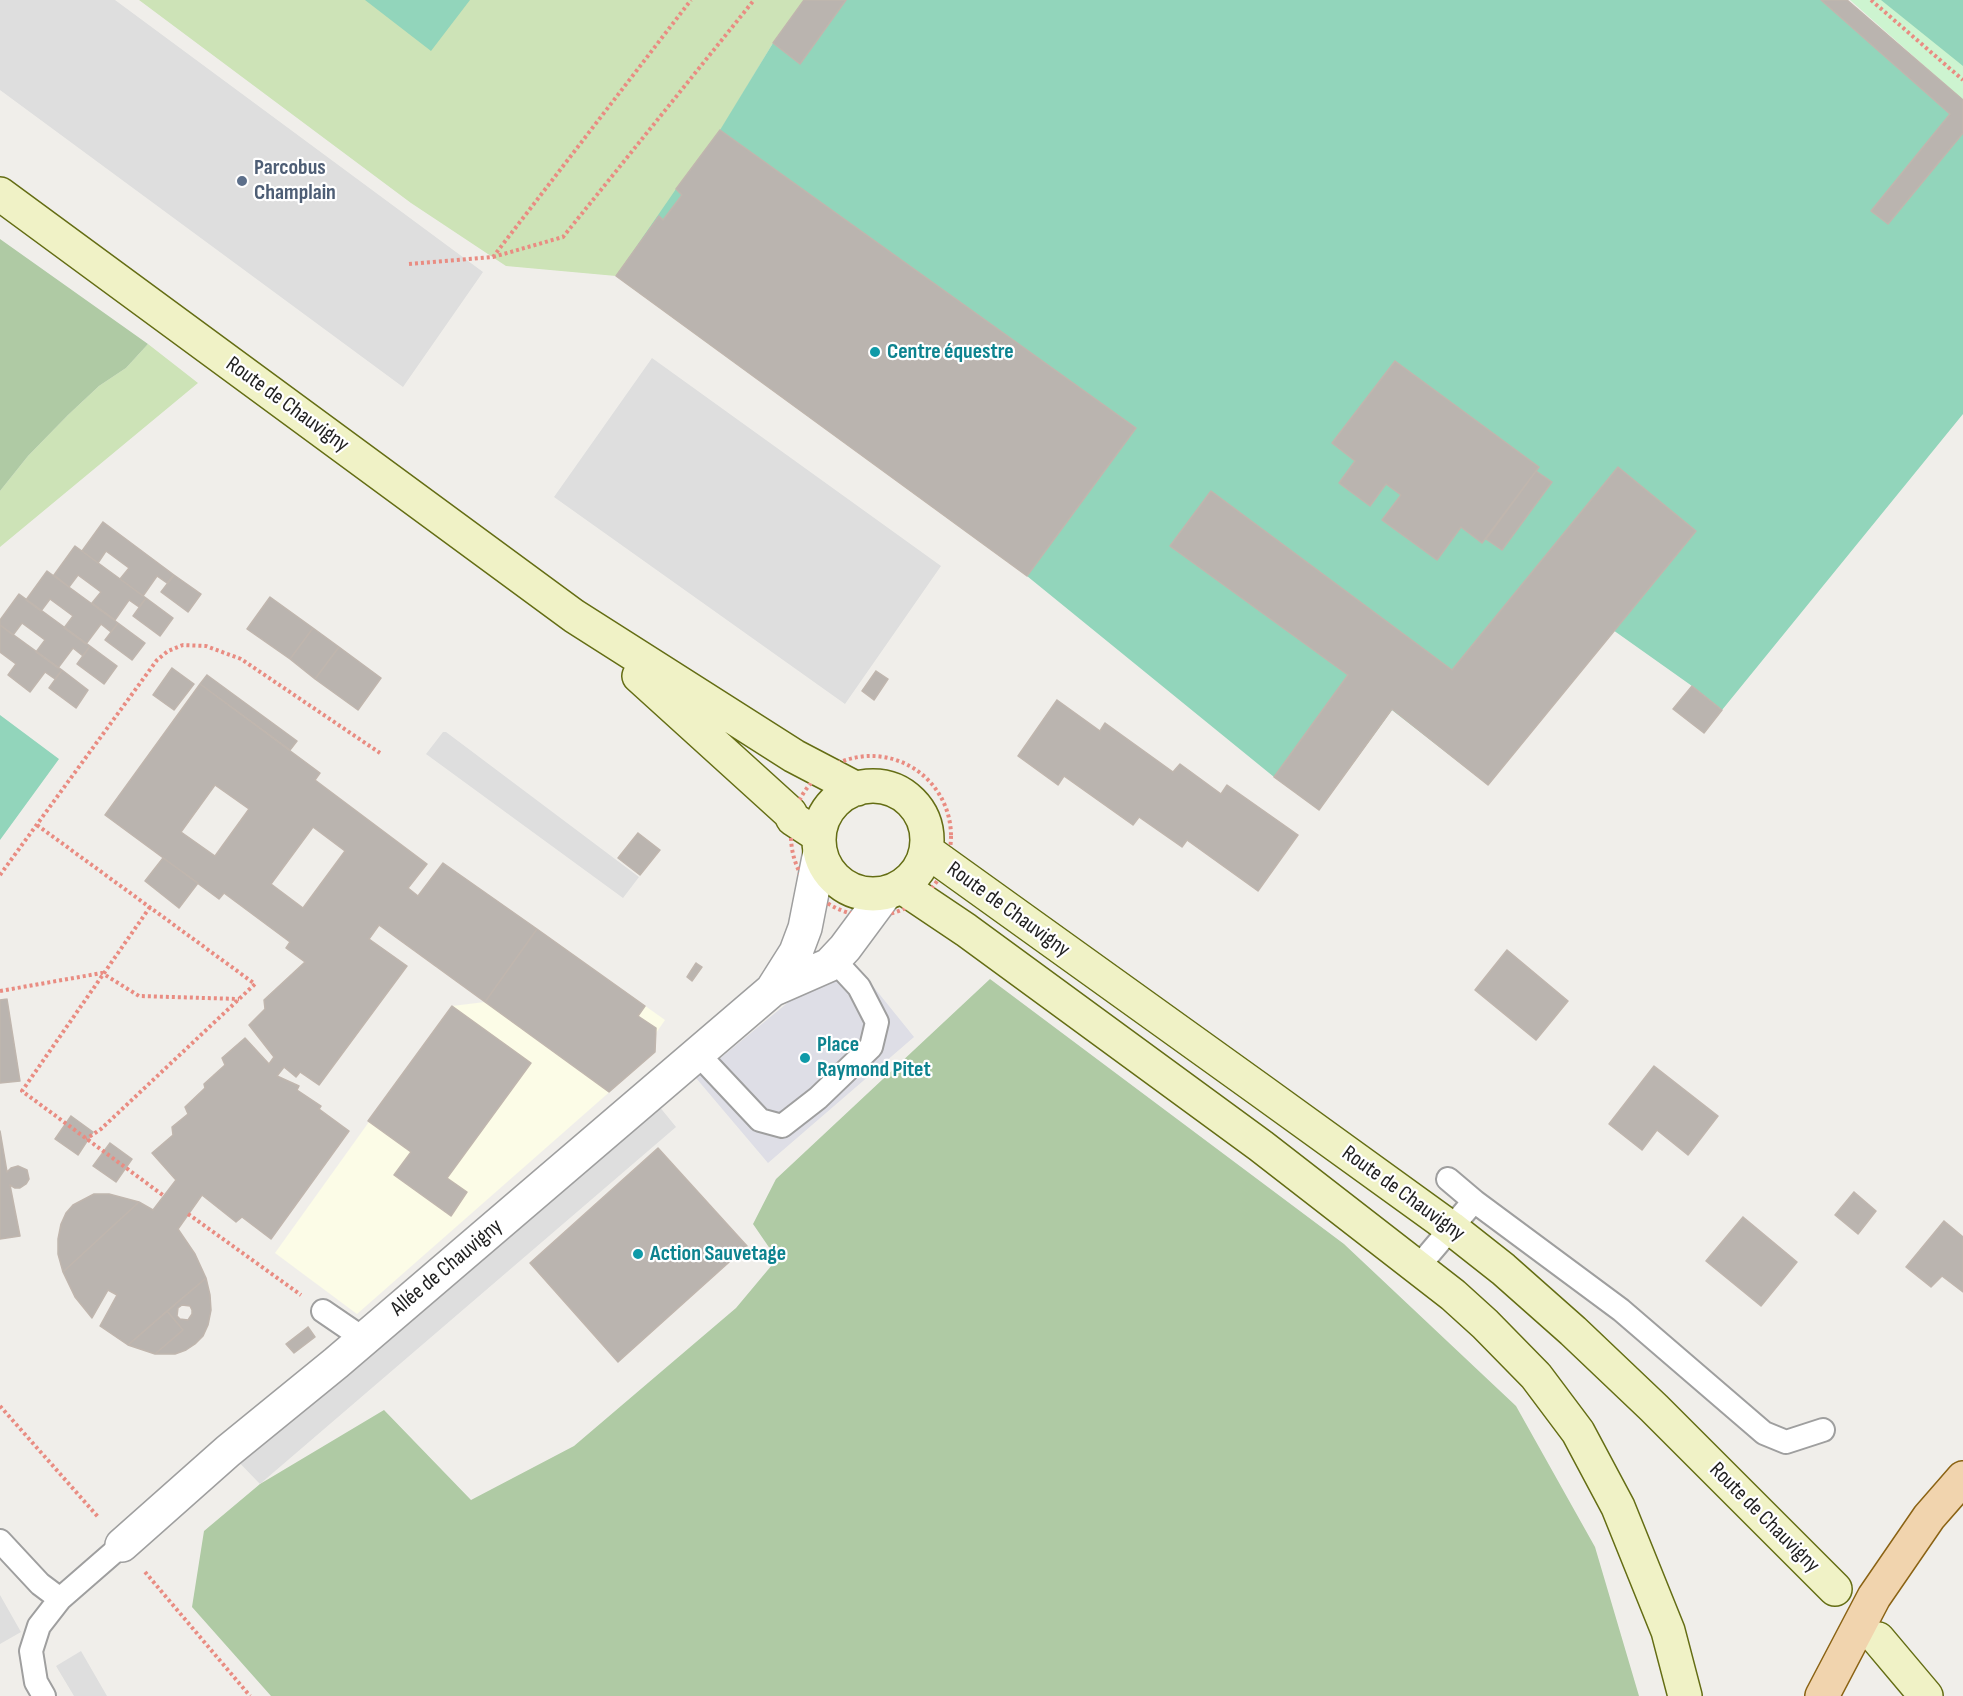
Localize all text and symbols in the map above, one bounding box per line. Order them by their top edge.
place label: Parcobus Champlain [254,155,336,206]
marker: Parcobus Champlain [235,174,249,188]
place label: Centre équestre [887,339,1014,365]
marker: Centre équestre [868,345,882,359]
street label: Route de Chauvigny [220,352,354,458]
street label: Route de Chauvigny [941,857,1075,963]
place label: Place Raymond Pitet [817,1032,931,1084]
marker: Place Raymond Pitet [798,1051,812,1065]
street label: Route de Chauvigny [1336,1141,1470,1247]
street label: Allée de Chauvigny [386,1214,508,1322]
place label: Action Sauvetage [650,1241,786,1267]
marker: Action Sauvetage [631,1247,645,1261]
street label: Route de Chauvigny [1703,1457,1825,1579]

